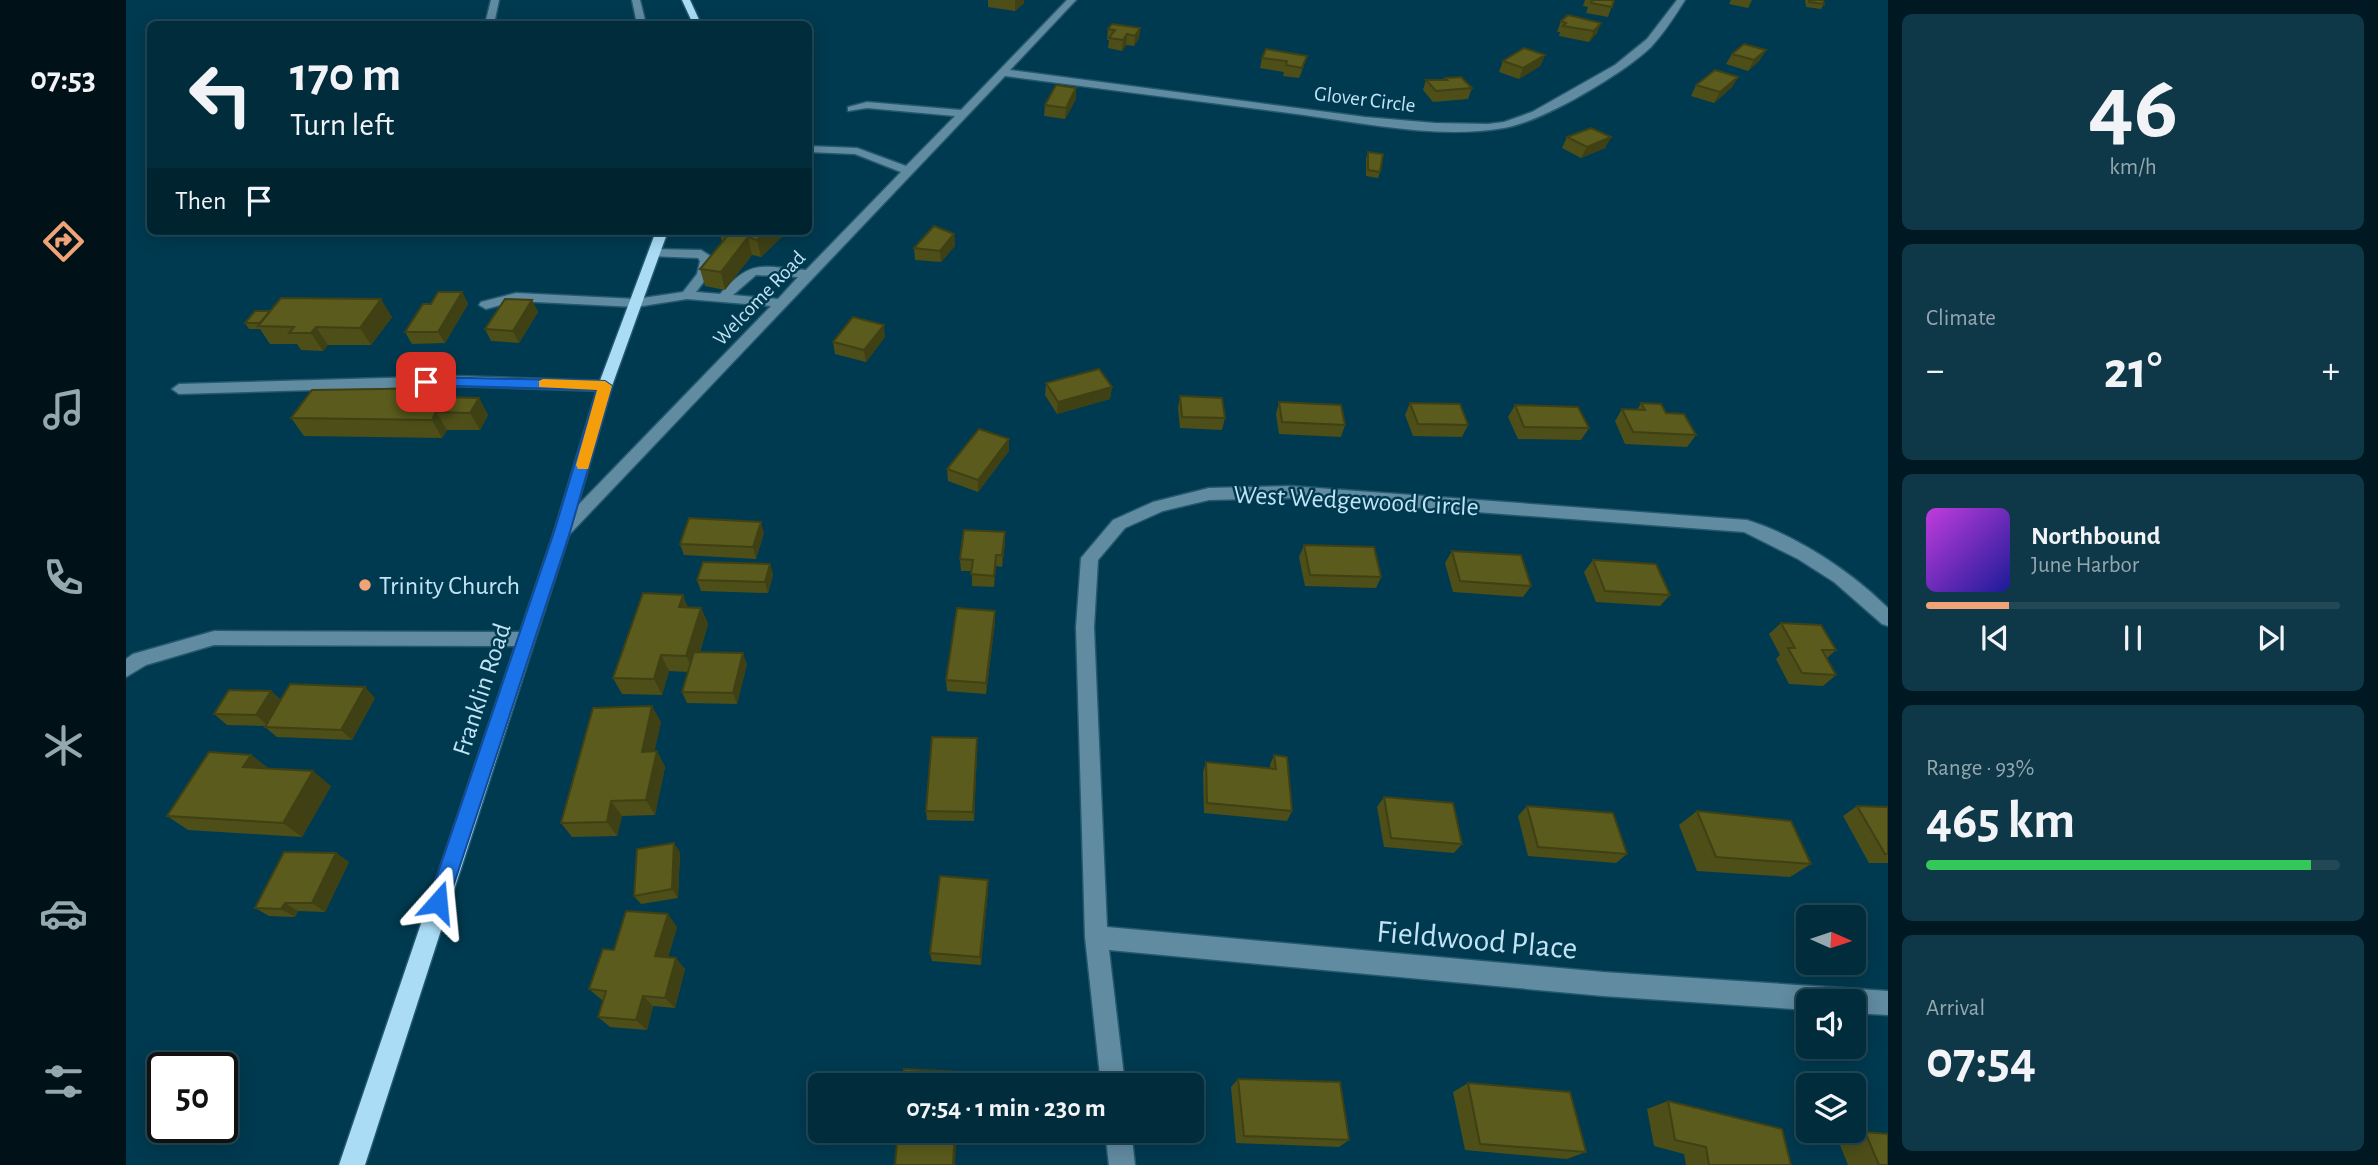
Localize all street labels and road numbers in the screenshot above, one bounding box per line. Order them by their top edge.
street label: Glover Circle [1313,83,1417,116]
street label: Welcome Road [709,247,810,350]
street label: West Wedgewood Circle [1233,482,1479,520]
street label: Franklin Road [448,620,516,759]
street label: Fieldwood Place [1375,915,1579,965]

